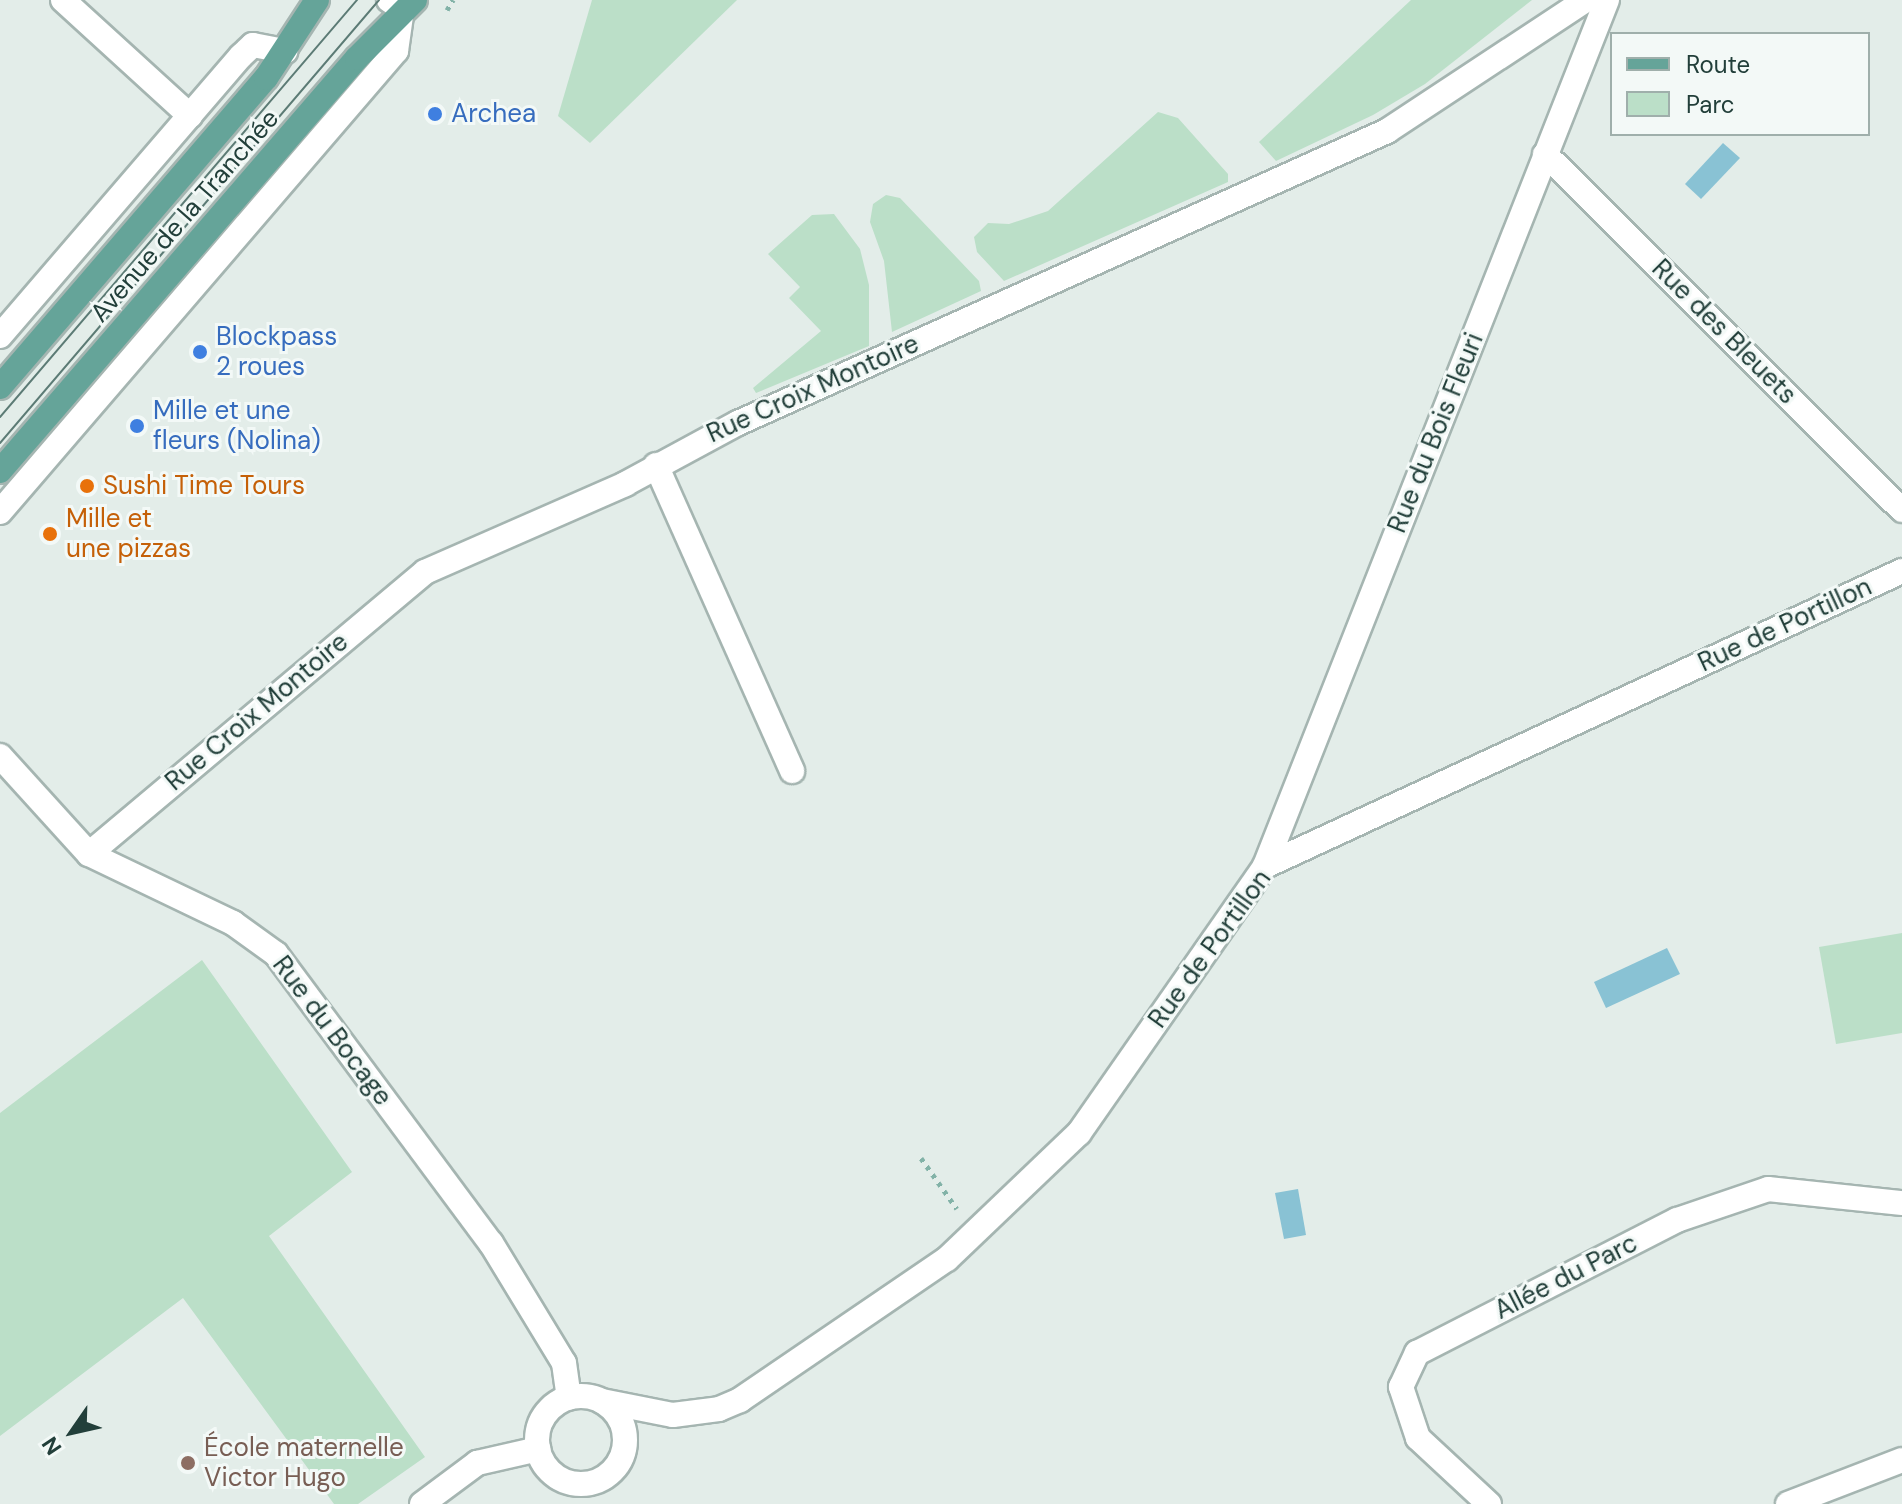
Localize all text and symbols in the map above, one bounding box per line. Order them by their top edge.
legend [1610,32,1870,136]
text: Route [1686,49,1750,80]
text: Parc [1686,89,1735,120]
place label: Archea [451,98,536,130]
street label: Avenue de la Tranchée [84,103,286,329]
marker: Archea [426,105,444,123]
street label: Rue des Bleuets [1645,253,1803,411]
place label: Blockpass 2 roues [216,321,337,382]
street label: Rue Croix Montoire [702,328,924,450]
street label: Rue du Bois Fleuri [1382,329,1490,537]
marker: Blockpass 2 roues [191,343,209,361]
place label: Mille et une fleurs (Nolina) [153,395,321,456]
marker: Mille et une fleurs (Nolina) [128,417,146,435]
place label: Sushi Time Tours [103,470,305,502]
marker: Sushi Time Tours [78,477,96,495]
place label: Mille et une pizzas [66,503,191,564]
marker: Mille et une pizzas [41,525,59,543]
street label: Rue de Portillon [1693,571,1877,679]
street label: Rue Croix Montoire [159,626,355,798]
street label: Rue de Portillon [1142,864,1278,1034]
street label: Rue du Bocage [266,950,398,1112]
street label: Allée du Parc [1489,1228,1643,1326]
north arrow [32,1392,112,1472]
text: N [35,1431,68,1460]
place label: École maternelle Victor Hugo [204,1432,404,1494]
marker: École maternelle Victor Hugo [179,1454,197,1472]

